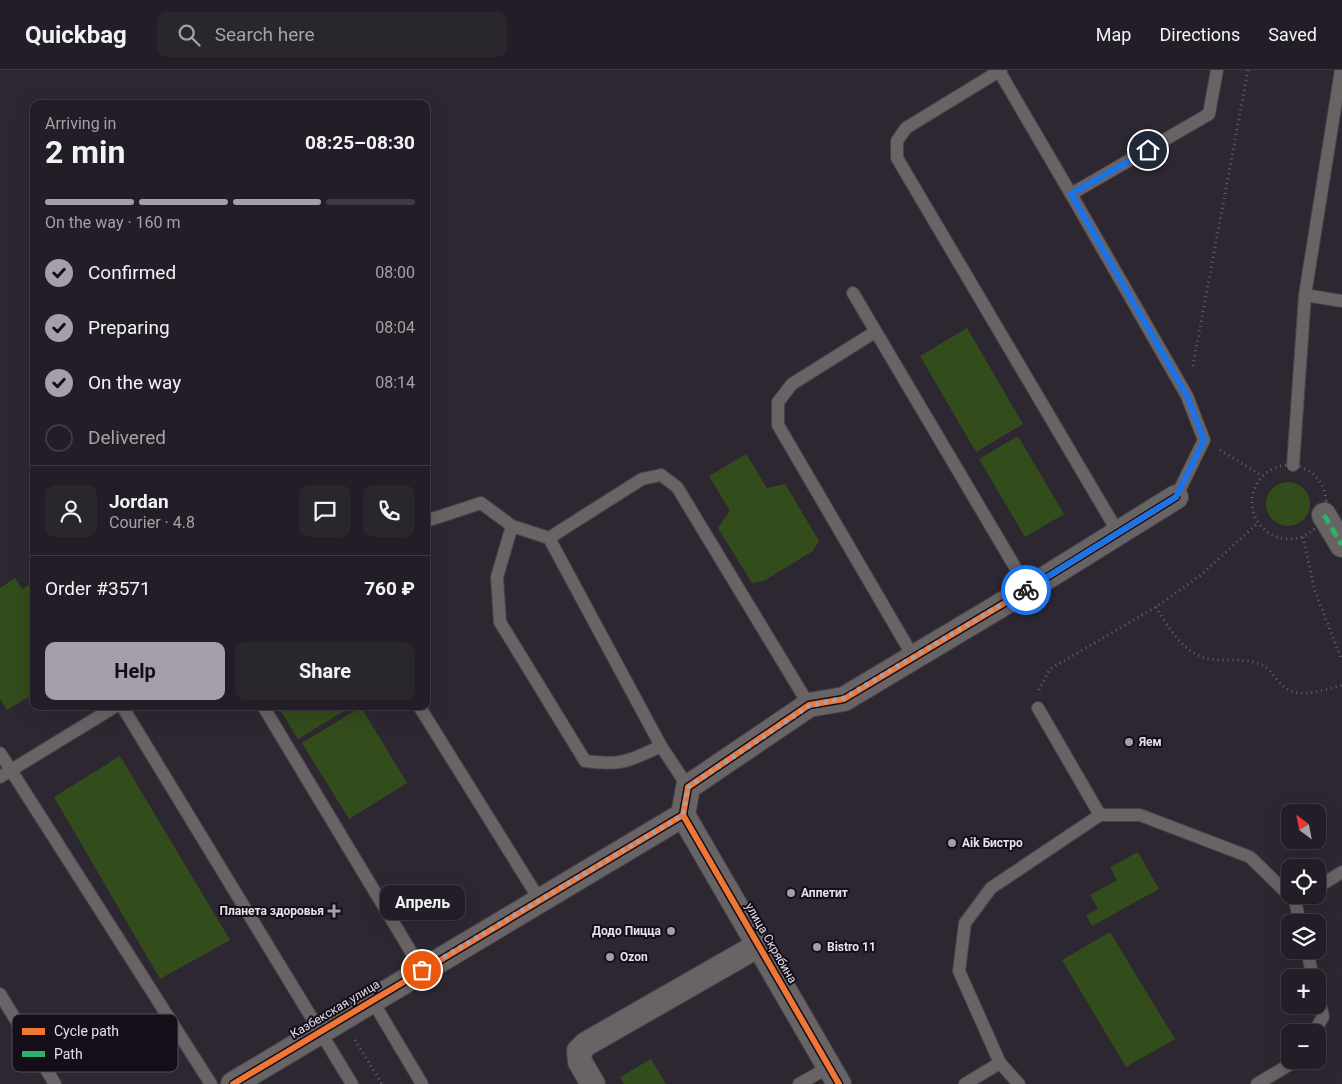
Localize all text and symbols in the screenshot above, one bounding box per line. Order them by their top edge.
search box [157,12,507,57]
text: Quickbag [25,21,127,49]
icon: search [175,21,203,49]
text: Search here [215,23,315,46]
text: Map [1096,24,1131,45]
text: Directions [1159,24,1240,45]
text: Saved [1268,24,1317,45]
text: Arriving in [45,114,116,133]
pin [1127,129,1169,171]
text: 08:25–08:30 [305,131,415,154]
text: 2 min [45,133,125,171]
icon: home [1134,136,1162,164]
text: On the way · 160 m [45,213,181,232]
icon: check [45,259,73,287]
text: Confirmed [88,261,176,284]
text: 08:00 [375,263,415,282]
icon: check [45,314,73,342]
text: Preparing [88,316,170,339]
text: 08:04 [375,318,415,337]
icon: check [45,369,73,397]
text: On the way [88,371,181,394]
text: 08:14 [375,373,415,392]
text: Delivered [88,426,166,449]
button: person [45,485,97,537]
button: chat [299,485,351,537]
button: phone [363,485,415,537]
text: Jordan [109,490,169,513]
text: Courier · 4.8 [109,513,195,532]
courier [1001,565,1051,615]
icon: bike [1012,576,1040,604]
text: Order #3571 [45,577,151,600]
text: 760 ₽ [364,577,415,600]
button: Help [45,642,225,700]
button: Share [235,642,415,700]
place label: Яем [1138,735,1162,749]
marker: Яем [1123,736,1135,748]
north arrow [1281,804,1326,849]
map controls [1281,804,1326,1069]
place label: Aik Бистро [962,836,1023,850]
marker: Aik Бистро [946,837,958,849]
button: locate [1281,859,1326,904]
callout: Апрель [380,885,464,920]
place label: Аппетит [801,886,848,900]
marker: Аппетит [785,887,797,899]
text: Апрель [395,893,450,912]
street label: улица Скрябина [742,900,800,986]
place label: Планета здоровья [219,904,324,918]
marker: Планета здоровья [328,905,340,917]
button: layers [1281,914,1326,959]
place label: Додо Пицца [592,924,662,938]
marker: Додо Пицца [665,925,677,937]
place label: Bistro 11 [827,940,876,954]
marker: Bistro 11 [811,941,823,953]
pin [401,949,443,991]
place label: Ozon [620,950,648,964]
marker: Ozon [604,951,616,963]
icon: bag [408,956,436,984]
button: + [1281,969,1326,1014]
street label: Казбекская улица [288,977,382,1041]
legend [12,1014,178,1072]
text: Cycle path [54,1023,119,1039]
button: − [1281,1024,1326,1069]
text: Path [54,1046,83,1062]

